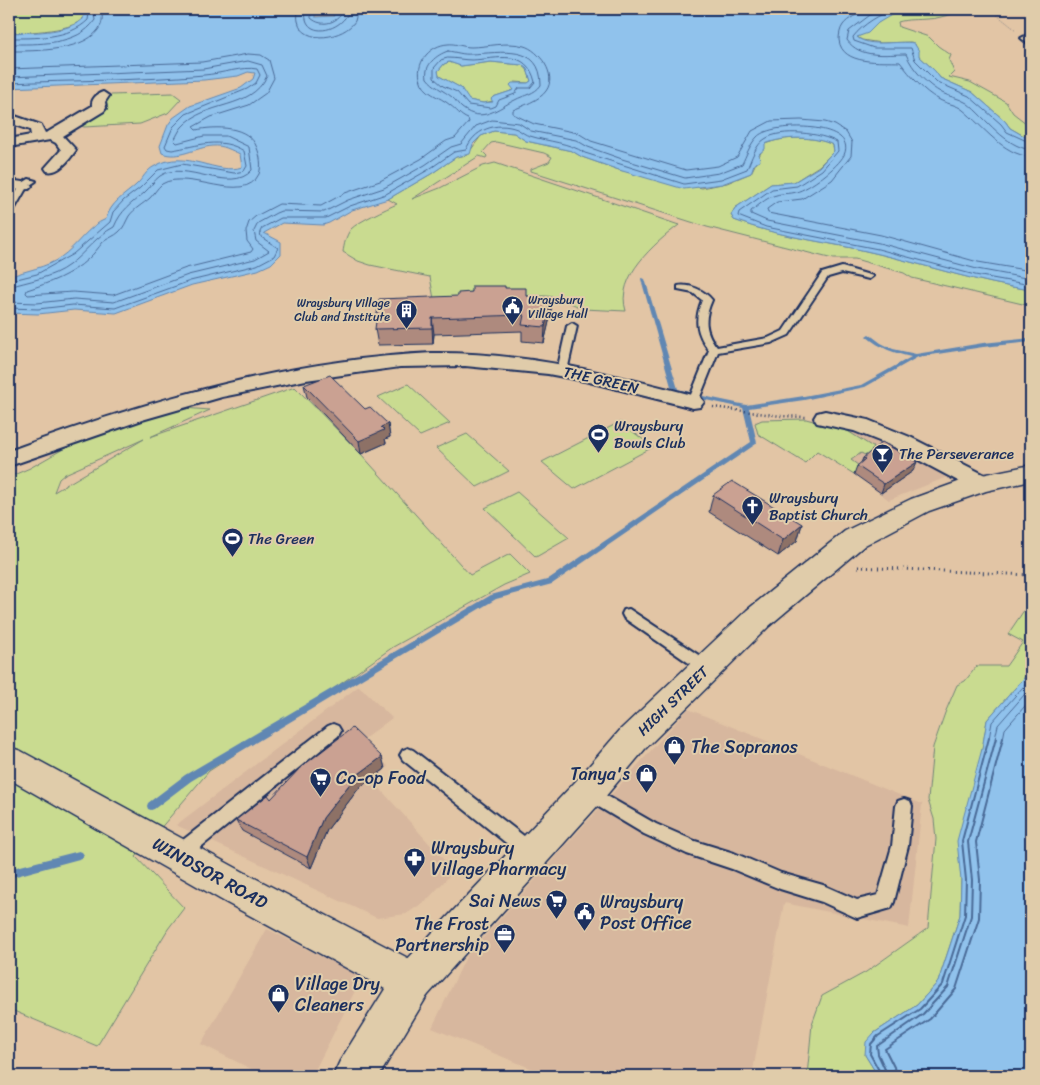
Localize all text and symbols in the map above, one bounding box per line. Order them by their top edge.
place label: Wraysbury Village Hall [528,289,588,325]
place label: Wraysbury Village Club and Institute [294,292,390,328]
public building icon: Wraysbury Village Hall [500,295,524,326]
building icon: Wraysbury Village Club and Institute [394,298,418,329]
street label: THE GREEN [561,359,642,401]
place label: Wraysbury Bowls Club [614,413,685,456]
sports icon: Wraysbury Bowls Club [586,423,610,454]
place label: The Perseverance [899,441,1014,467]
bar icon: The Perseverance [871,442,895,473]
place label: Wraysbury Baptist Church [769,485,868,528]
church icon: Wraysbury Baptist Church [741,495,765,526]
place label: The Green [248,526,314,552]
sports icon: The Green [220,527,244,558]
street label: HIGH STREET [631,659,716,742]
place label: The Sopranos [691,731,799,763]
shop icon: The Sopranos [663,735,687,766]
place label: Tanya's [570,758,631,790]
place label: Co-op Food [336,762,427,794]
shop icon: Tanya's [634,762,658,793]
supermarket icon: Co-op Food [308,766,332,797]
street label: WINDSOR ROAD [146,828,274,918]
place label: Wraysbury Village Pharmacy [431,832,567,885]
pharmacy icon: Wraysbury Village Pharmacy [403,846,427,877]
place label: Sai News [469,885,542,917]
place label: Wraysbury Post Office [600,886,692,939]
supermarket icon: Sai News [545,889,569,920]
public building icon: Wraysbury Post Office [572,900,596,931]
place label: The Frost Partnership [395,908,489,961]
office icon: The Frost Partnership [493,922,517,953]
place label: Village Dry Cleaners [295,968,381,1021]
shop icon: Village Dry Cleaners [267,982,291,1013]

